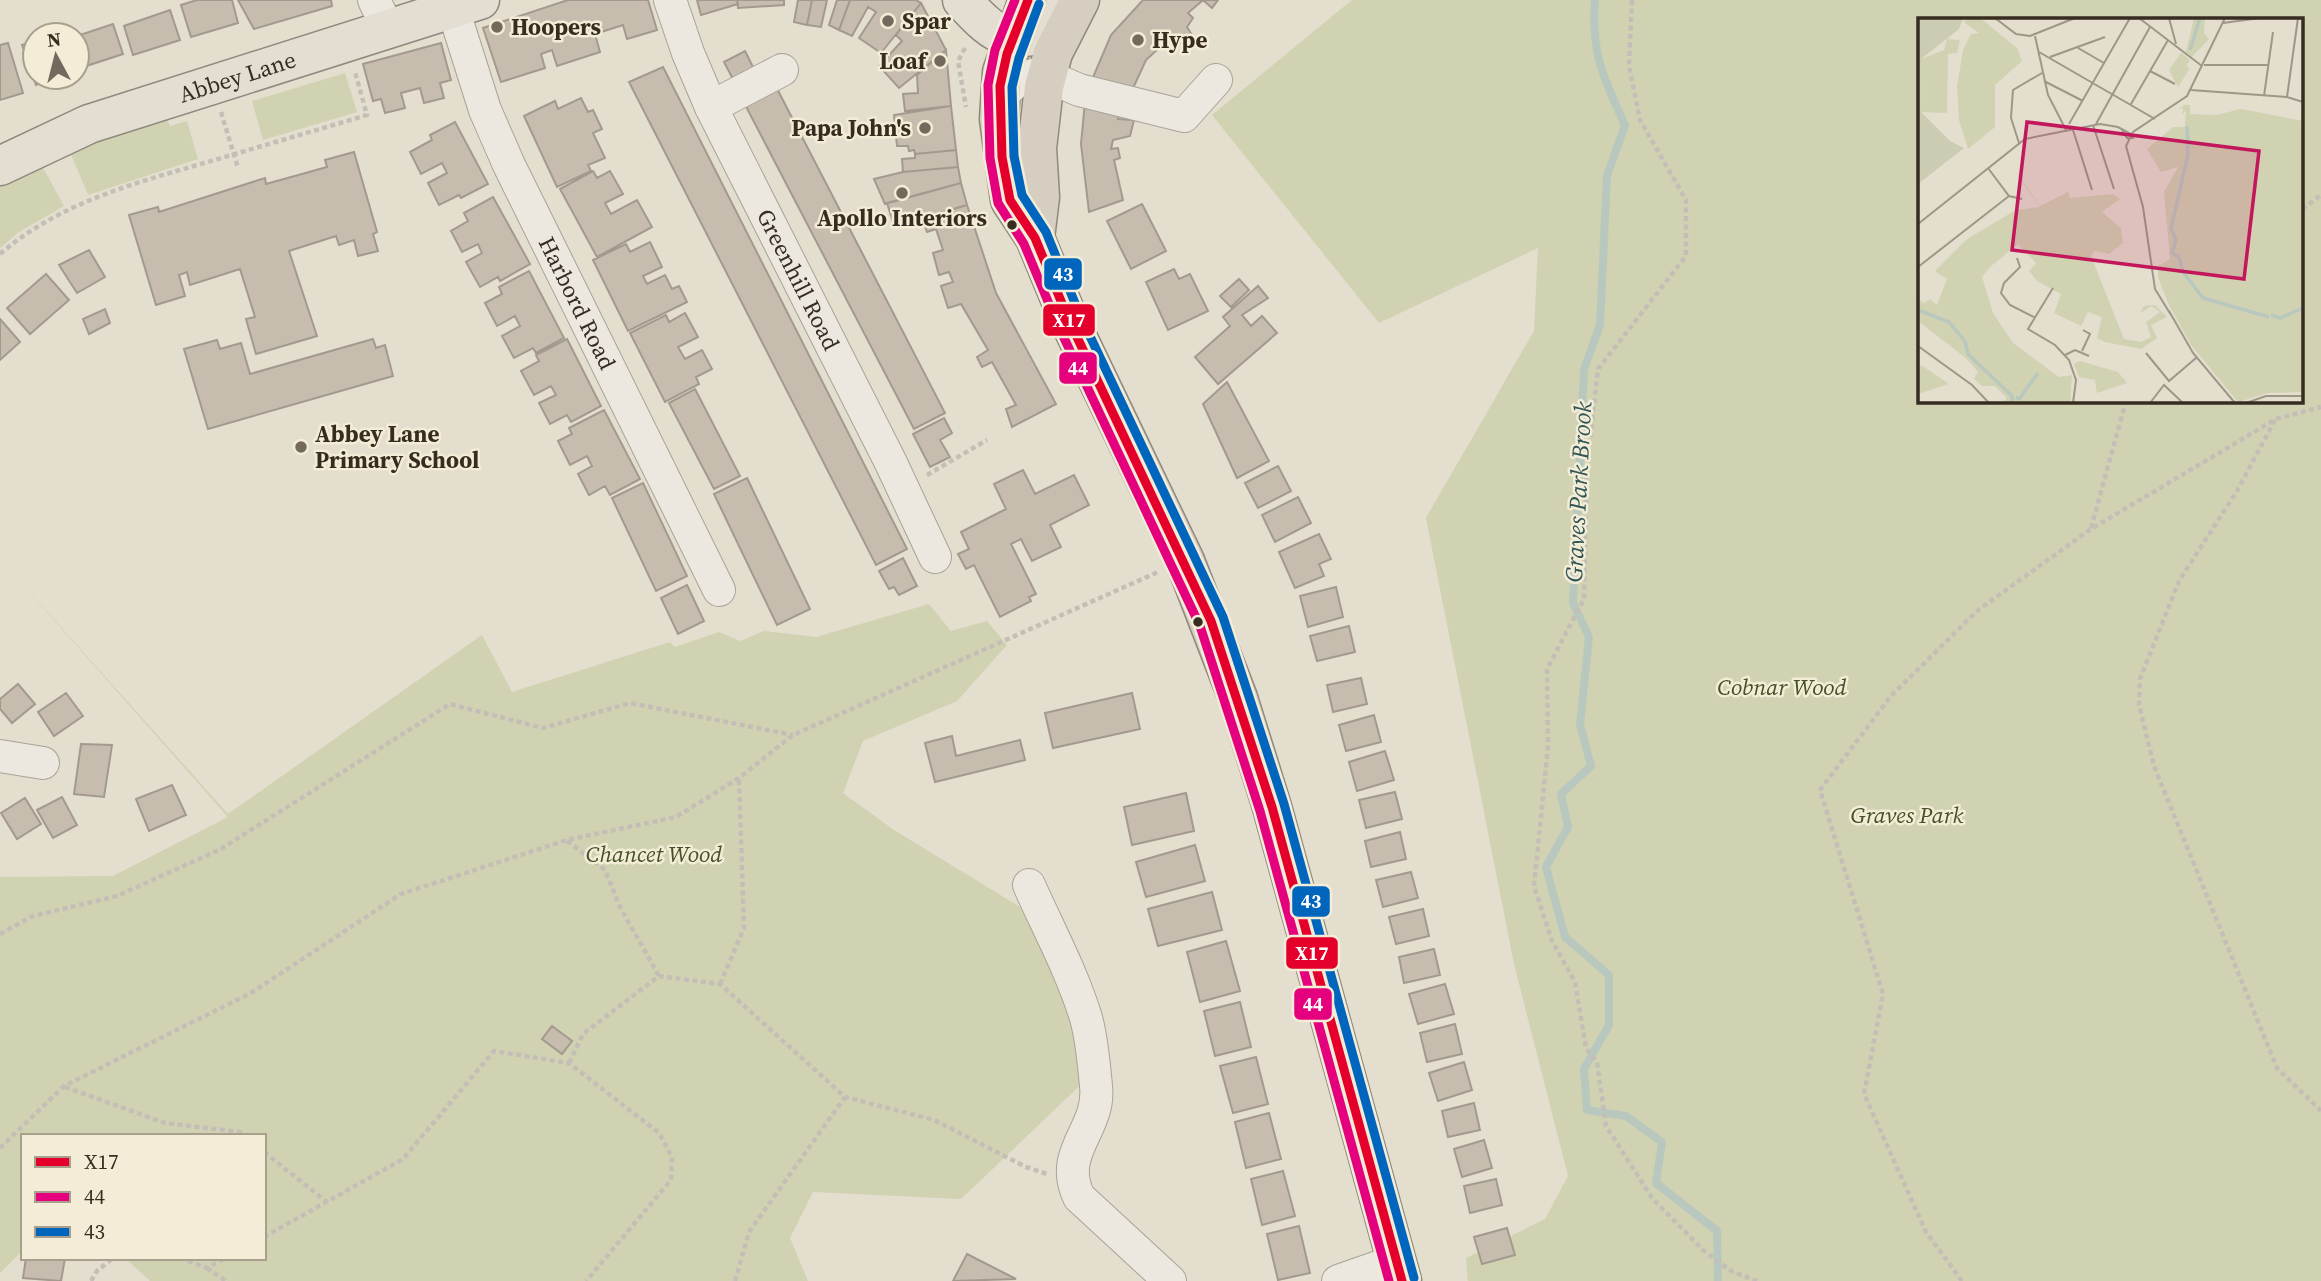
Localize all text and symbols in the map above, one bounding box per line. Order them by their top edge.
place label: Spar [902,5,951,37]
place label: Hoopers [511,11,601,43]
marker: Spar [880,13,896,29]
inset map [1918,18,2304,402]
marker: Hoopers [489,19,505,35]
north arrow [21,21,91,91]
place label: Hype [1152,24,1207,56]
text: N [45,25,63,53]
marker: Hype [1130,32,1146,48]
street label: Abbey Lane [175,43,300,111]
place label: Loaf [879,45,929,77]
marker: Loaf [932,53,948,69]
place label: Papa John's [791,112,911,144]
marker: Papa John's [917,120,933,136]
marker: Apollo Interiors [894,185,910,201]
place label: Apollo Interiors [817,202,987,234]
street label: Greenhill Road [749,203,847,356]
unlabelled marker [1005,218,1019,232]
street label: Harbord Road [531,231,624,375]
line badge: 43 [1043,257,1083,291]
text: 43 [1053,261,1073,287]
line badge: X17 [1042,303,1096,337]
text: X17 [1052,307,1086,333]
line badge: 44 [1058,351,1098,385]
text: 44 [1068,355,1088,381]
water label: Graves Park Brook [1557,400,1599,583]
place label: Abbey Lane Primary School [315,418,480,476]
marker: Abbey Lane Primary School [293,439,309,455]
unlabelled marker [1191,615,1205,629]
park label: Cobnar Wood [1717,671,1847,703]
park label: Graves Park [1851,799,1964,831]
park label: Chancet Wood [586,838,722,870]
line badge: 43 [1291,885,1331,918]
text: 43 [1301,888,1321,914]
line badge: X17 [1285,936,1339,970]
text: X17 [1295,940,1329,966]
line badge: 44 [1293,987,1333,1021]
text: 44 [1303,991,1323,1017]
legend [21,1134,266,1260]
text: X17 [84,1147,119,1176]
text: 44 [84,1182,105,1211]
text: 43 [84,1217,105,1246]

